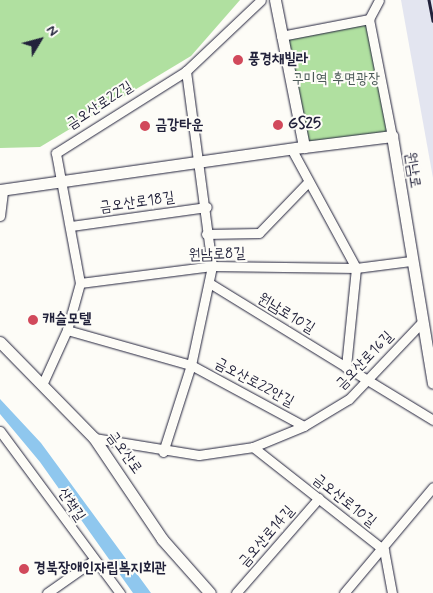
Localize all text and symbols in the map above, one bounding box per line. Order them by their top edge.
north arrow [15,15,65,65]
text: N [42,22,62,40]
place label: 풍경채빌라 [248,51,308,69]
marker: 풍경채빌라 [232,54,244,66]
park label: 구미역 후면광장 [292,71,380,89]
street label: 금오산로22길 [64,78,136,134]
place label: GS25 [288,116,321,134]
place label: 금강타운 [155,117,203,135]
marker: GS25 [272,119,284,131]
marker: 금강타운 [139,120,151,132]
street label: 원남로 [400,151,424,189]
street label: 금오산로18길 [98,189,176,217]
street label: 원남로8길 [188,245,246,265]
street label: 원남로10길 [254,290,318,338]
place label: 캐슬모텔 [43,311,91,329]
marker: 캐슬모텔 [27,314,39,326]
street label: 금오산로16길 [333,328,397,394]
street label: 금오산로22안길 [211,355,297,411]
street label: 금오산로 [103,428,145,478]
street label: 금오산로10길 [309,471,379,531]
street label: 산책길 [53,485,89,525]
street label: 금오산로14길 [235,502,299,572]
place label: 경북장애인자립복지회관 [34,560,167,578]
marker: 경북장애인자립복지회관 [18,563,30,575]

